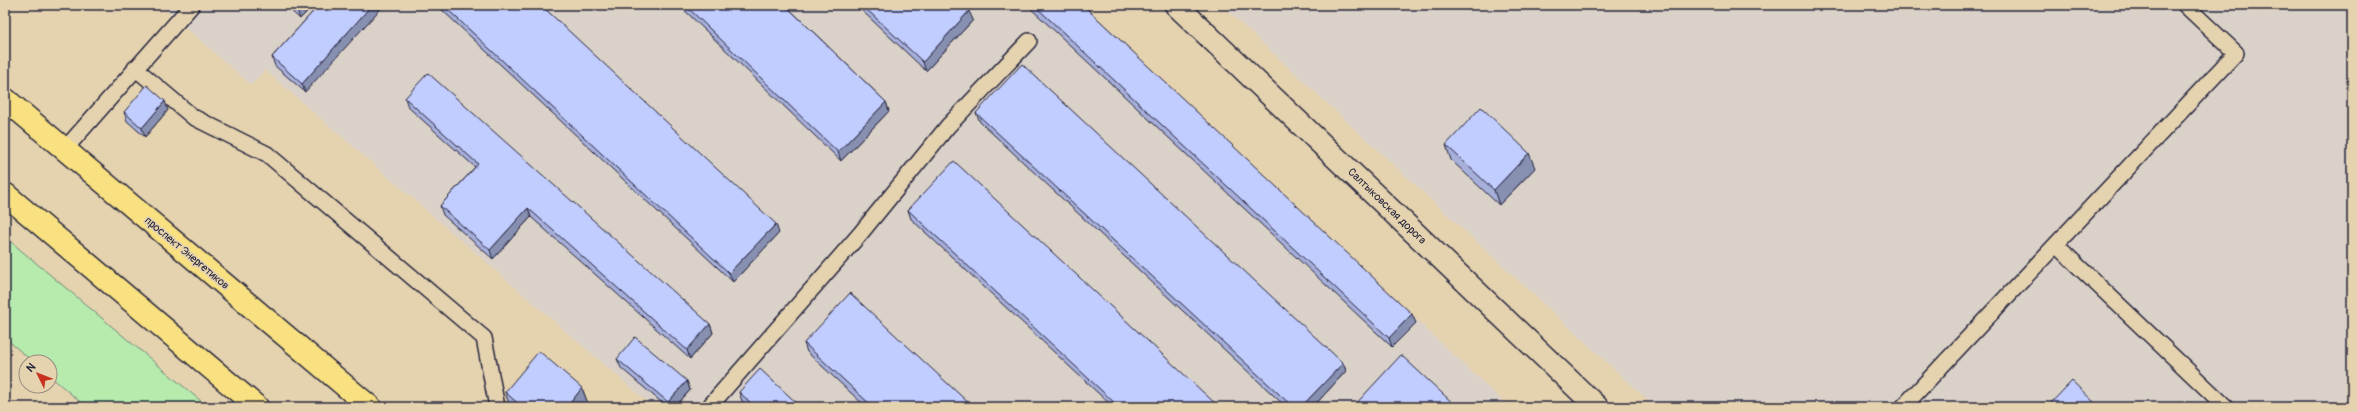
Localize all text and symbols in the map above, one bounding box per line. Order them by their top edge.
street label: Салтыковская дорога [1345,165,1429,247]
street label: проспект Энергетиков [142,214,232,292]
north arrow [18,354,58,394]
text: N [24,360,39,375]

